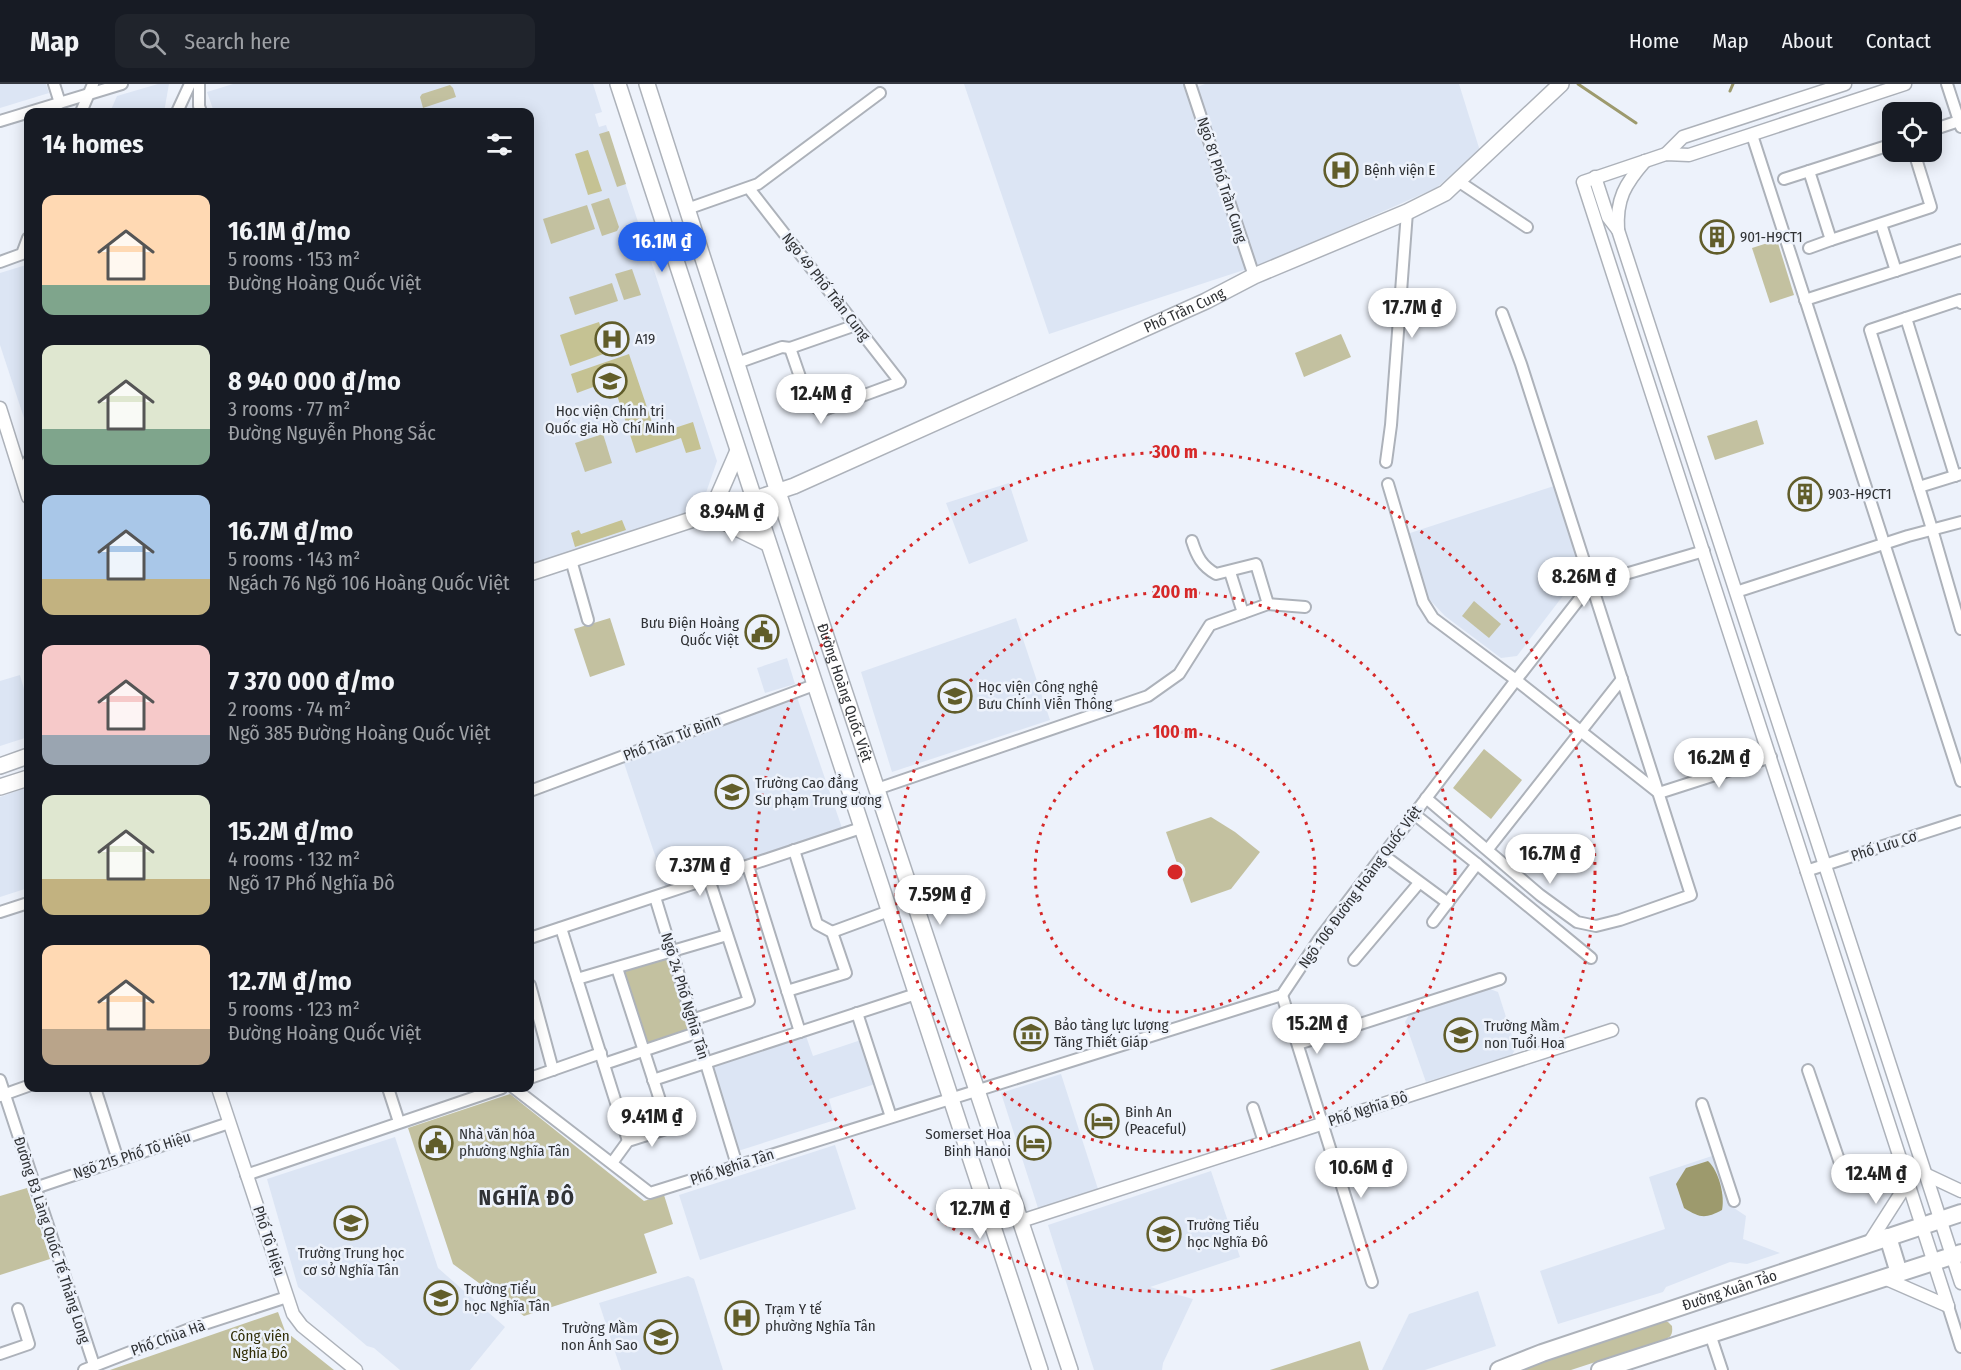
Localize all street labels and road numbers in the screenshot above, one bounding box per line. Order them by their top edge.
street label: Ngõ 81 Phố Trần Cung [1193,115,1251,245]
street label: Ngõ 49 Phố Trần Cung [778,229,874,345]
street label: Phố Trần Cung [1141,284,1228,337]
street label: Đường Hoàng Quốc Việt [813,621,876,764]
street label: Phố Trần Tử Bình [621,711,723,765]
street label: Ngõ 106 Đường Hoàng Quốc Việt [1295,802,1425,972]
street label: Phố Lưu Cơ [1849,827,1920,865]
street label: Ngõ 24 Phố Nghĩa Tân [657,931,713,1061]
street label: Phố Nghĩa Đô [1326,1088,1410,1130]
street label: Ngõ 215 Phố Tô Hiệu [71,1128,193,1182]
street label: Đường B3 Làng Quốc Tế Thăng Long [10,1134,94,1346]
street label: Phố Nghĩa Tân [688,1145,776,1189]
street label: Phố Tô Hiệu [249,1204,289,1278]
street label: Đường Xuân Tảo [1680,1266,1779,1315]
street label: Phố Chùa Hà [129,1316,207,1360]

